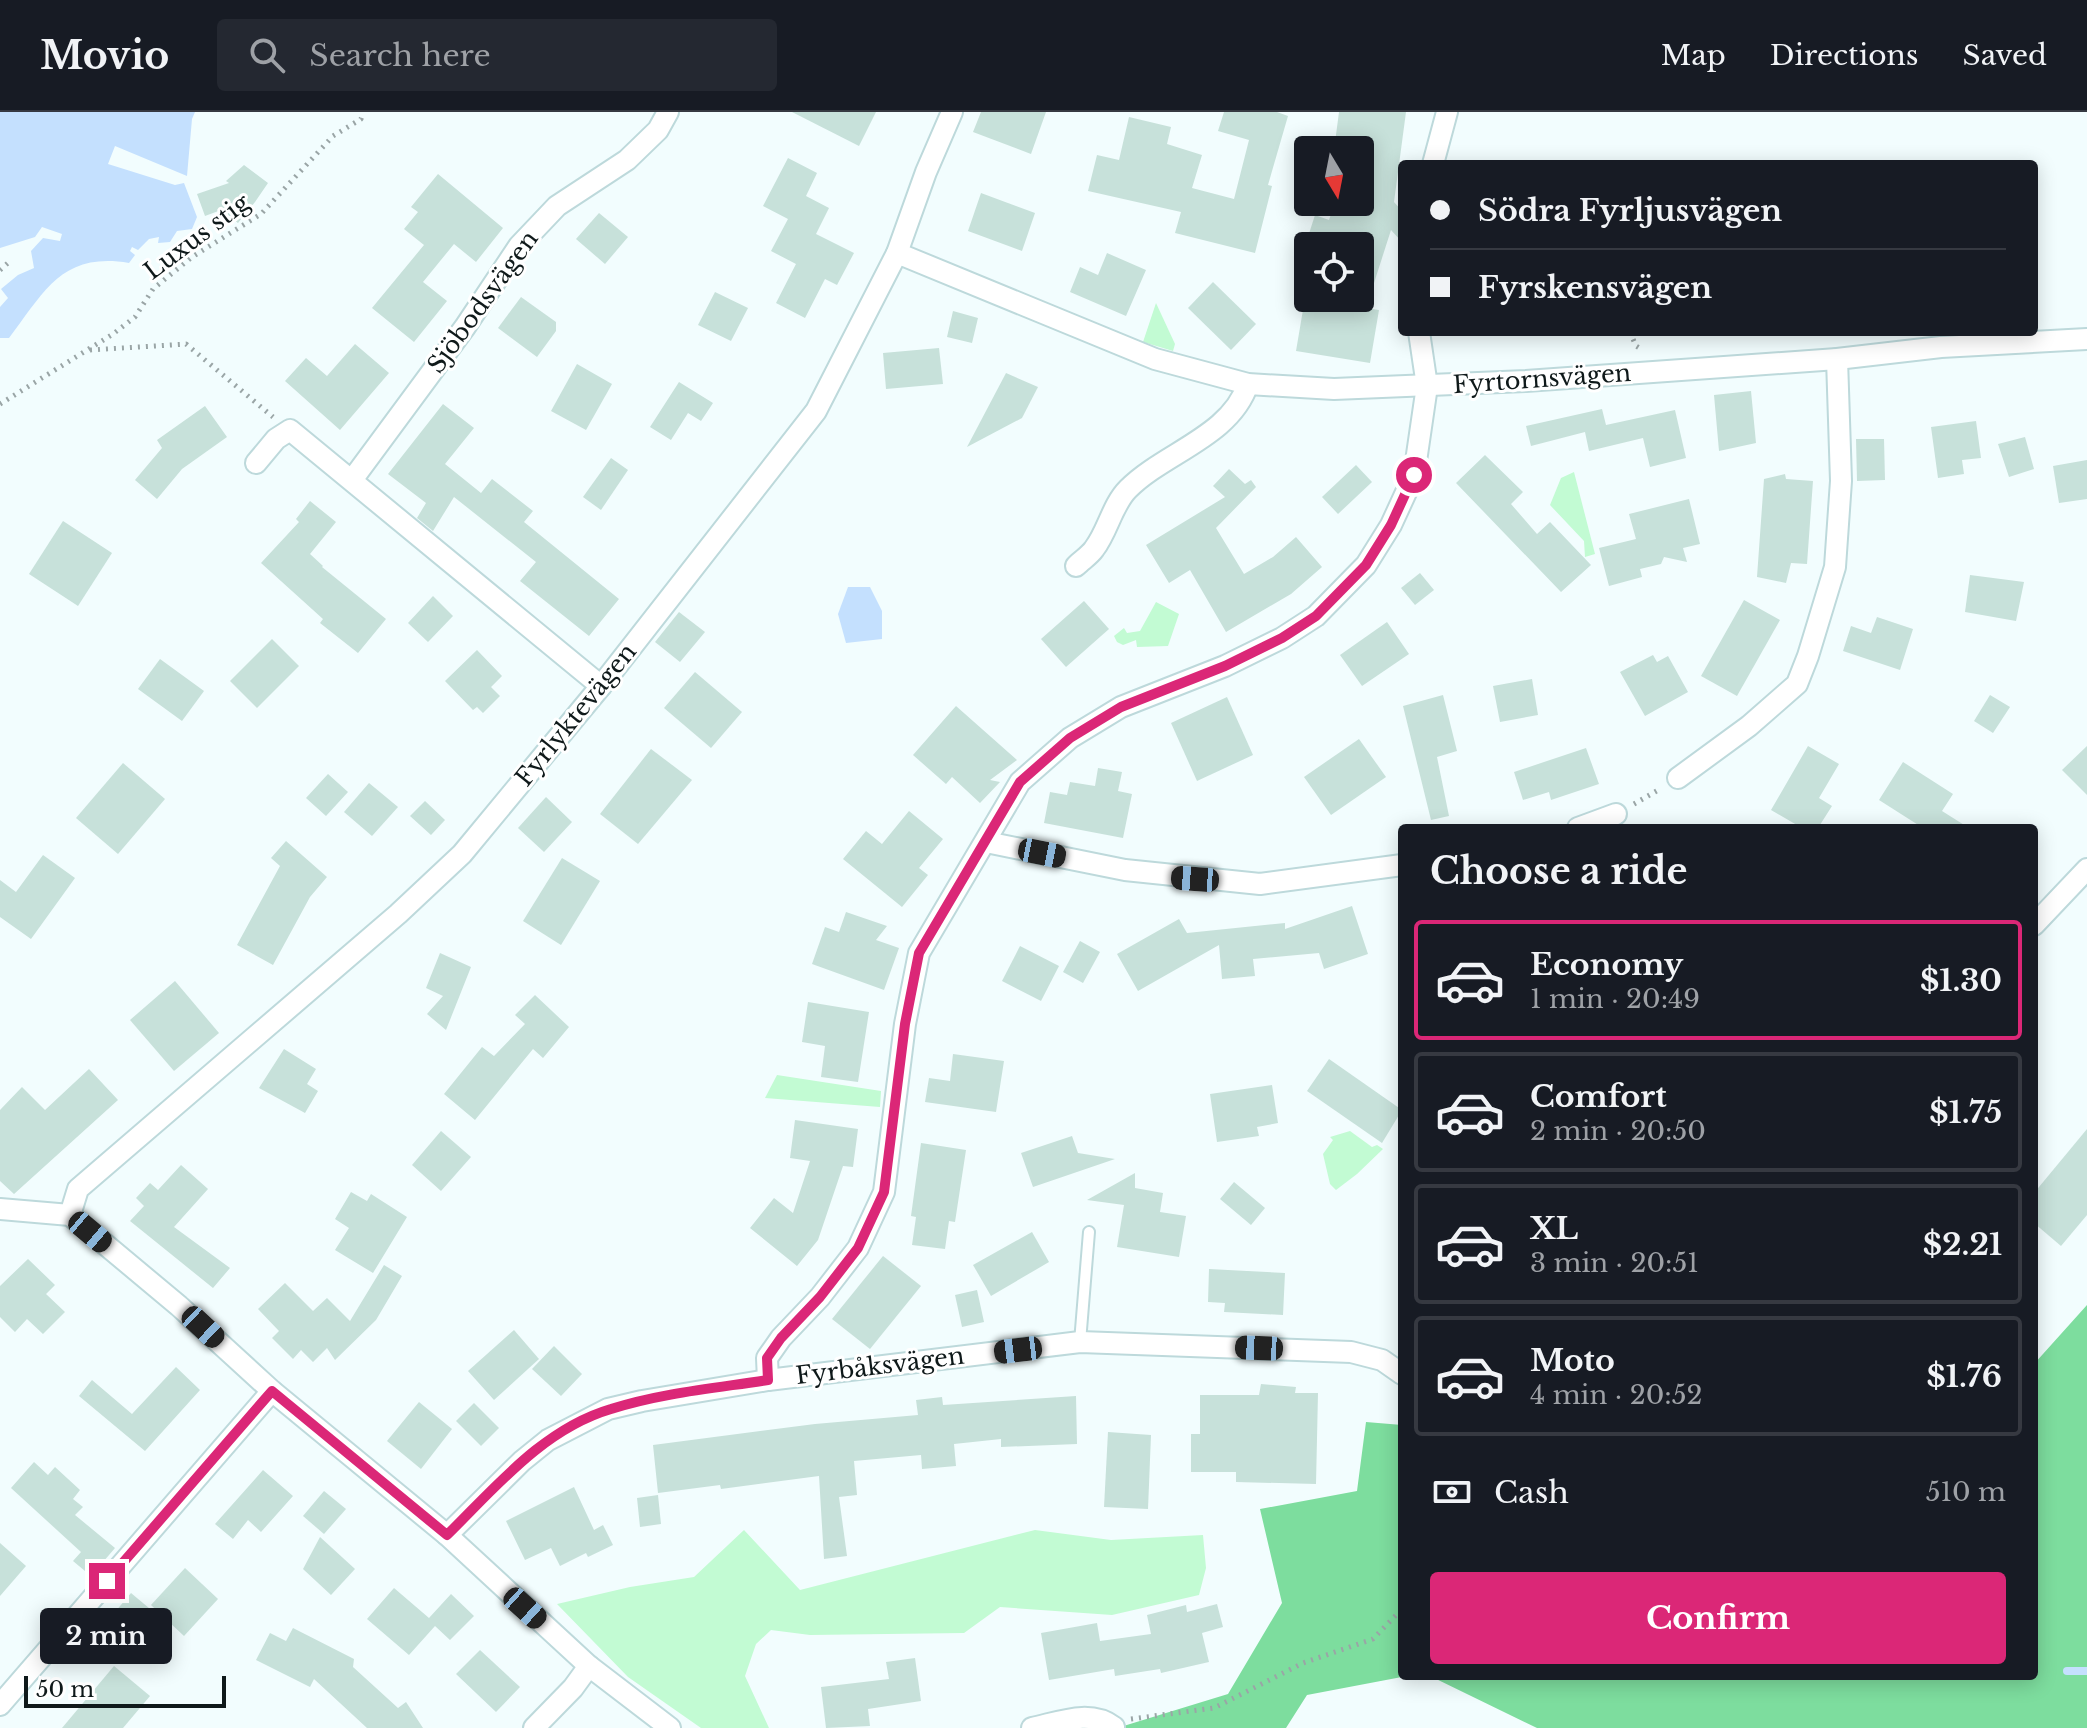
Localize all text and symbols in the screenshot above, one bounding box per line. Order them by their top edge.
search box [217,19,777,91]
text: Movio [40,32,169,79]
icon: search [245,33,289,77]
text: Search here [309,37,491,74]
text: Map [1661,38,1726,73]
text: Directions [1770,38,1919,73]
text: Saved [1963,38,2047,73]
north arrow [1294,136,1374,216]
map controls [1294,136,1374,312]
street label: Luxus stig [138,187,256,286]
text: Södra Fyrljusvägen [1478,192,1782,229]
street label: Sjöbodsvägen [421,225,544,379]
button: locate [1294,232,1374,312]
text: Fyrskensvägen [1478,269,1712,306]
street label: Fyrtornsvägen [1452,358,1632,399]
route start [1396,457,1432,493]
street label: Fyrlyktevägen [509,637,642,792]
car [1016,837,1068,869]
text: Choose a ride [1430,849,1687,894]
car [1170,865,1220,893]
icon: car [1434,944,1506,1016]
text: Economy [1530,946,1683,983]
text: $1.30 [1920,962,2002,999]
text: 1 min · 20:49 [1530,983,1700,1015]
icon: car [1434,1076,1506,1148]
text: Comfort [1530,1078,1667,1115]
text: $1.75 [1929,1094,2002,1131]
text: 2 min · 20:50 [1530,1115,1706,1147]
car [64,1207,116,1257]
icon: car [1434,1208,1506,1280]
text: XL [1530,1210,1578,1247]
text: $2.21 [1923,1226,2002,1263]
text: 3 min · 20:51 [1530,1247,1699,1279]
car [177,1302,229,1352]
car [993,1335,1043,1365]
car [1235,1335,1283,1361]
icon: car [1434,1340,1506,1412]
street label: Fyrbåksvägen [794,1341,966,1390]
text: Moto [1530,1342,1615,1379]
text: $1.76 [1926,1358,2002,1395]
text: 4 min · 20:52 [1530,1379,1702,1411]
icon: cash [1430,1470,1474,1514]
text: Cash [1494,1474,1569,1511]
text: 510 m [1926,1476,2006,1508]
route end [89,1563,125,1599]
button: Confirm [1430,1572,2006,1664]
car [499,1583,551,1633]
callout: 2 min [41,1609,173,1665]
text: 2 min [66,1620,146,1652]
scale bar [24,1672,226,1708]
text: 50 m [36,1676,94,1703]

